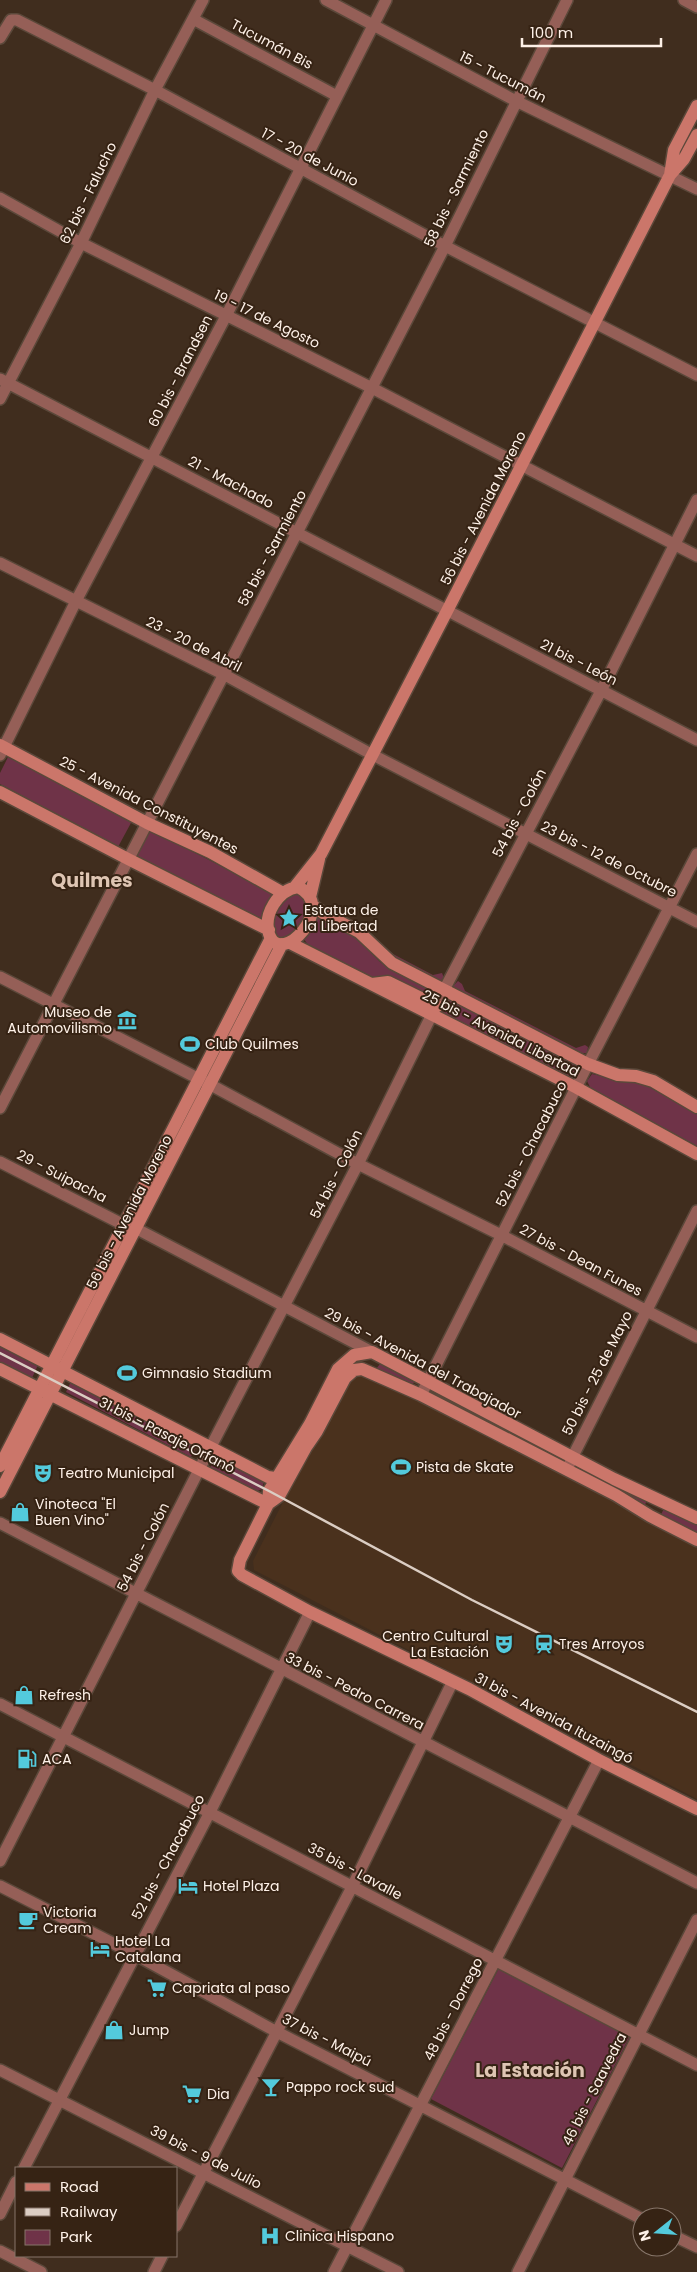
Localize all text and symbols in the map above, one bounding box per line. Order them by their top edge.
street label: Tucumán Bis [228,14,316,74]
scale bar [522,15,661,47]
text: 100 m [530,22,573,43]
street label: 15 - Tucumán [456,46,550,108]
street label: 17 - 20 de Junio [258,123,362,191]
street label: 58 bis - Sarmiento [419,126,493,250]
street label: 62 bis - Falucho [55,139,121,247]
street label: 19 - 17 de Agosto [211,285,323,353]
street label: 60 bis - Brandsen [143,311,217,431]
street label: 56 bis - Avenida Moreno [435,427,531,589]
street label: 21 - Machado [185,451,277,513]
street label: 58 bis - Sarmiento [233,486,311,610]
street label: 23 - 20 de Abril [143,611,245,677]
street label: 21 bis - León [537,634,621,690]
street label: 25 - Avenida Constituyentes [56,751,242,859]
street label: 54 bis - Colón [487,765,551,861]
street label: 23 bis - 12 de Octubre [537,816,681,902]
district label: Quilmes [51,867,133,894]
place label: Estatua de la Libertad [304,900,379,936]
place icon: Estatua de la Libertad [278,907,300,929]
street label: 25 bis - Avenida Libertad [419,985,583,1081]
place label: Museo de Automovilismo [7,1002,112,1038]
museum icon: Museo de Automovilismo [116,1009,138,1031]
sports icon: Club Quilmes [179,1033,201,1055]
place label: Club Quilmes [205,1034,299,1054]
street label: 52 bis - Chacabuco [491,1077,571,1210]
street label: 54 bis - Colón [305,1126,367,1222]
street label: 56 bis - Avenida Moreno [81,1131,177,1293]
street label: 29 - Suipacha [14,1145,110,1207]
street label: 27 bis - Dean Funes [516,1219,646,1301]
street label: 29 bis - Avenida del Trabajador [321,1302,525,1424]
street label: 50 bis - 25 de Mayo [557,1307,637,1439]
sports icon: Gimnasio Stadium [116,1362,138,1384]
place label: Gimnasio Stadium [142,1363,272,1383]
street label: 31 bis - Pasaje Orfanó [95,1392,239,1478]
sports icon: Pista de Skate [390,1456,412,1478]
place label: Pista de Skate [416,1457,514,1477]
theatre icon: Teatro Municipal [32,1462,54,1484]
place label: Teatro Municipal [58,1463,174,1483]
place label: Vinoteca "El Buen Vino" [35,1494,116,1530]
street label: 54 bis - Colón [112,1499,174,1595]
shop icon: Vinoteca "El Buen Vino" [9,1501,31,1523]
place label: Centro Cultural La Estación [382,1626,489,1662]
theatre icon: Centro Cultural La Estación [493,1633,515,1655]
station icon: Tres Arroyos [533,1633,555,1655]
place label: Tres Arroyos [559,1634,645,1654]
street label: 33 bis - Pedro Carrera [282,1647,428,1735]
street label: 31 bis - Avenida Ituzaingó [471,1668,637,1768]
shop icon: Refresh [13,1684,35,1706]
place label: Refresh [39,1685,91,1705]
fuel station icon: ACA [16,1748,38,1770]
place label: ACA [42,1749,72,1769]
street label: 52 bis - Chacabuco [127,1791,209,1923]
street label: 35 bis - Lavalle [304,1838,406,1905]
hotel icon: Hotel Plaza [177,1875,199,1897]
place label: Hotel Plaza [203,1876,279,1896]
place label: Victoria Cream [43,1902,97,1938]
cafe icon: Victoria Cream [17,1909,39,1931]
place label: Hotel La Catalana [115,1931,181,1967]
hotel icon: Hotel La Catalana [89,1938,111,1960]
street label: 48 bis - Dorrego [418,1954,488,2064]
supermarket icon: Capriata al paso [146,1977,168,1999]
place label: Capriata al paso [172,1978,290,1998]
street label: 37 bis - Maipú [279,2009,375,2071]
shop icon: Jump [103,2019,125,2041]
place label: Jump [129,2020,169,2040]
street label: 46 bis - Saavedra [557,2029,631,2149]
district label: La Estación [475,2057,585,2084]
bar icon: Pappo rock sud [260,2076,282,2098]
place label: Pappo rock sud [286,2077,395,2097]
supermarket icon: Dia [181,2083,203,2105]
place label: Dia [207,2084,230,2104]
street label: 39 bis - 9 de Julio [147,2120,265,2194]
legend [15,2167,178,2257]
text: Road [60,2176,99,2197]
text: Railway [60,2201,118,2222]
north arrow [632,2207,682,2257]
hospital icon: Clinica Hispano [259,2225,281,2247]
text: Park [60,2226,92,2247]
place label: Clinica Hispano [285,2226,394,2246]
text: N [633,2228,656,2244]

